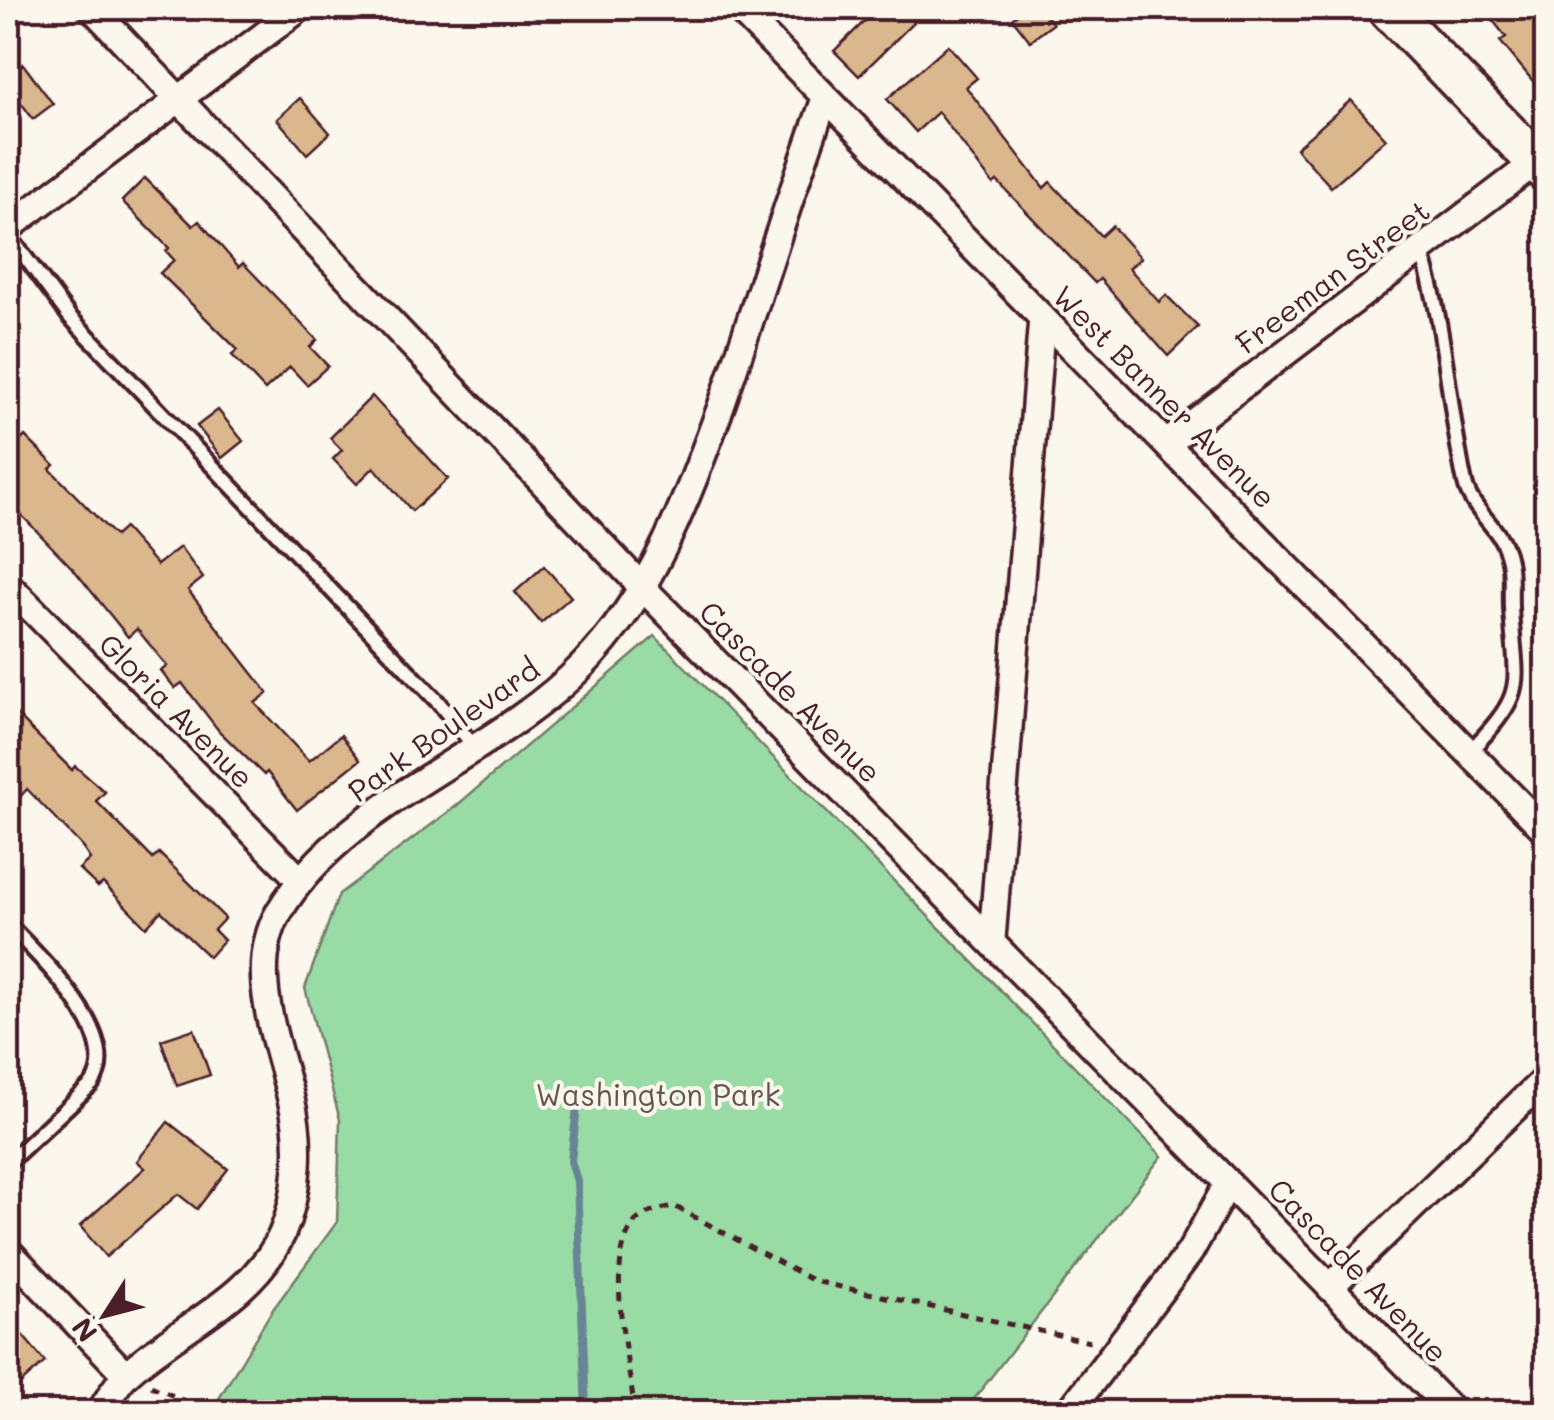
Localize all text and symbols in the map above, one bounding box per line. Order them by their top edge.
street label: Freeman Street [1227,190,1437,362]
street label: West Banner Avenue [1045,276,1285,516]
street label: Cascade Avenue [691,591,891,791]
street label: Gloria Avenue [91,624,263,796]
street label: Park Boulevard [339,648,547,810]
park label: Washington Park [536,1074,780,1114]
street label: Cascade Avenue [1261,1169,1457,1371]
north arrow [55,1265,155,1365]
text: N [63,1311,105,1349]

